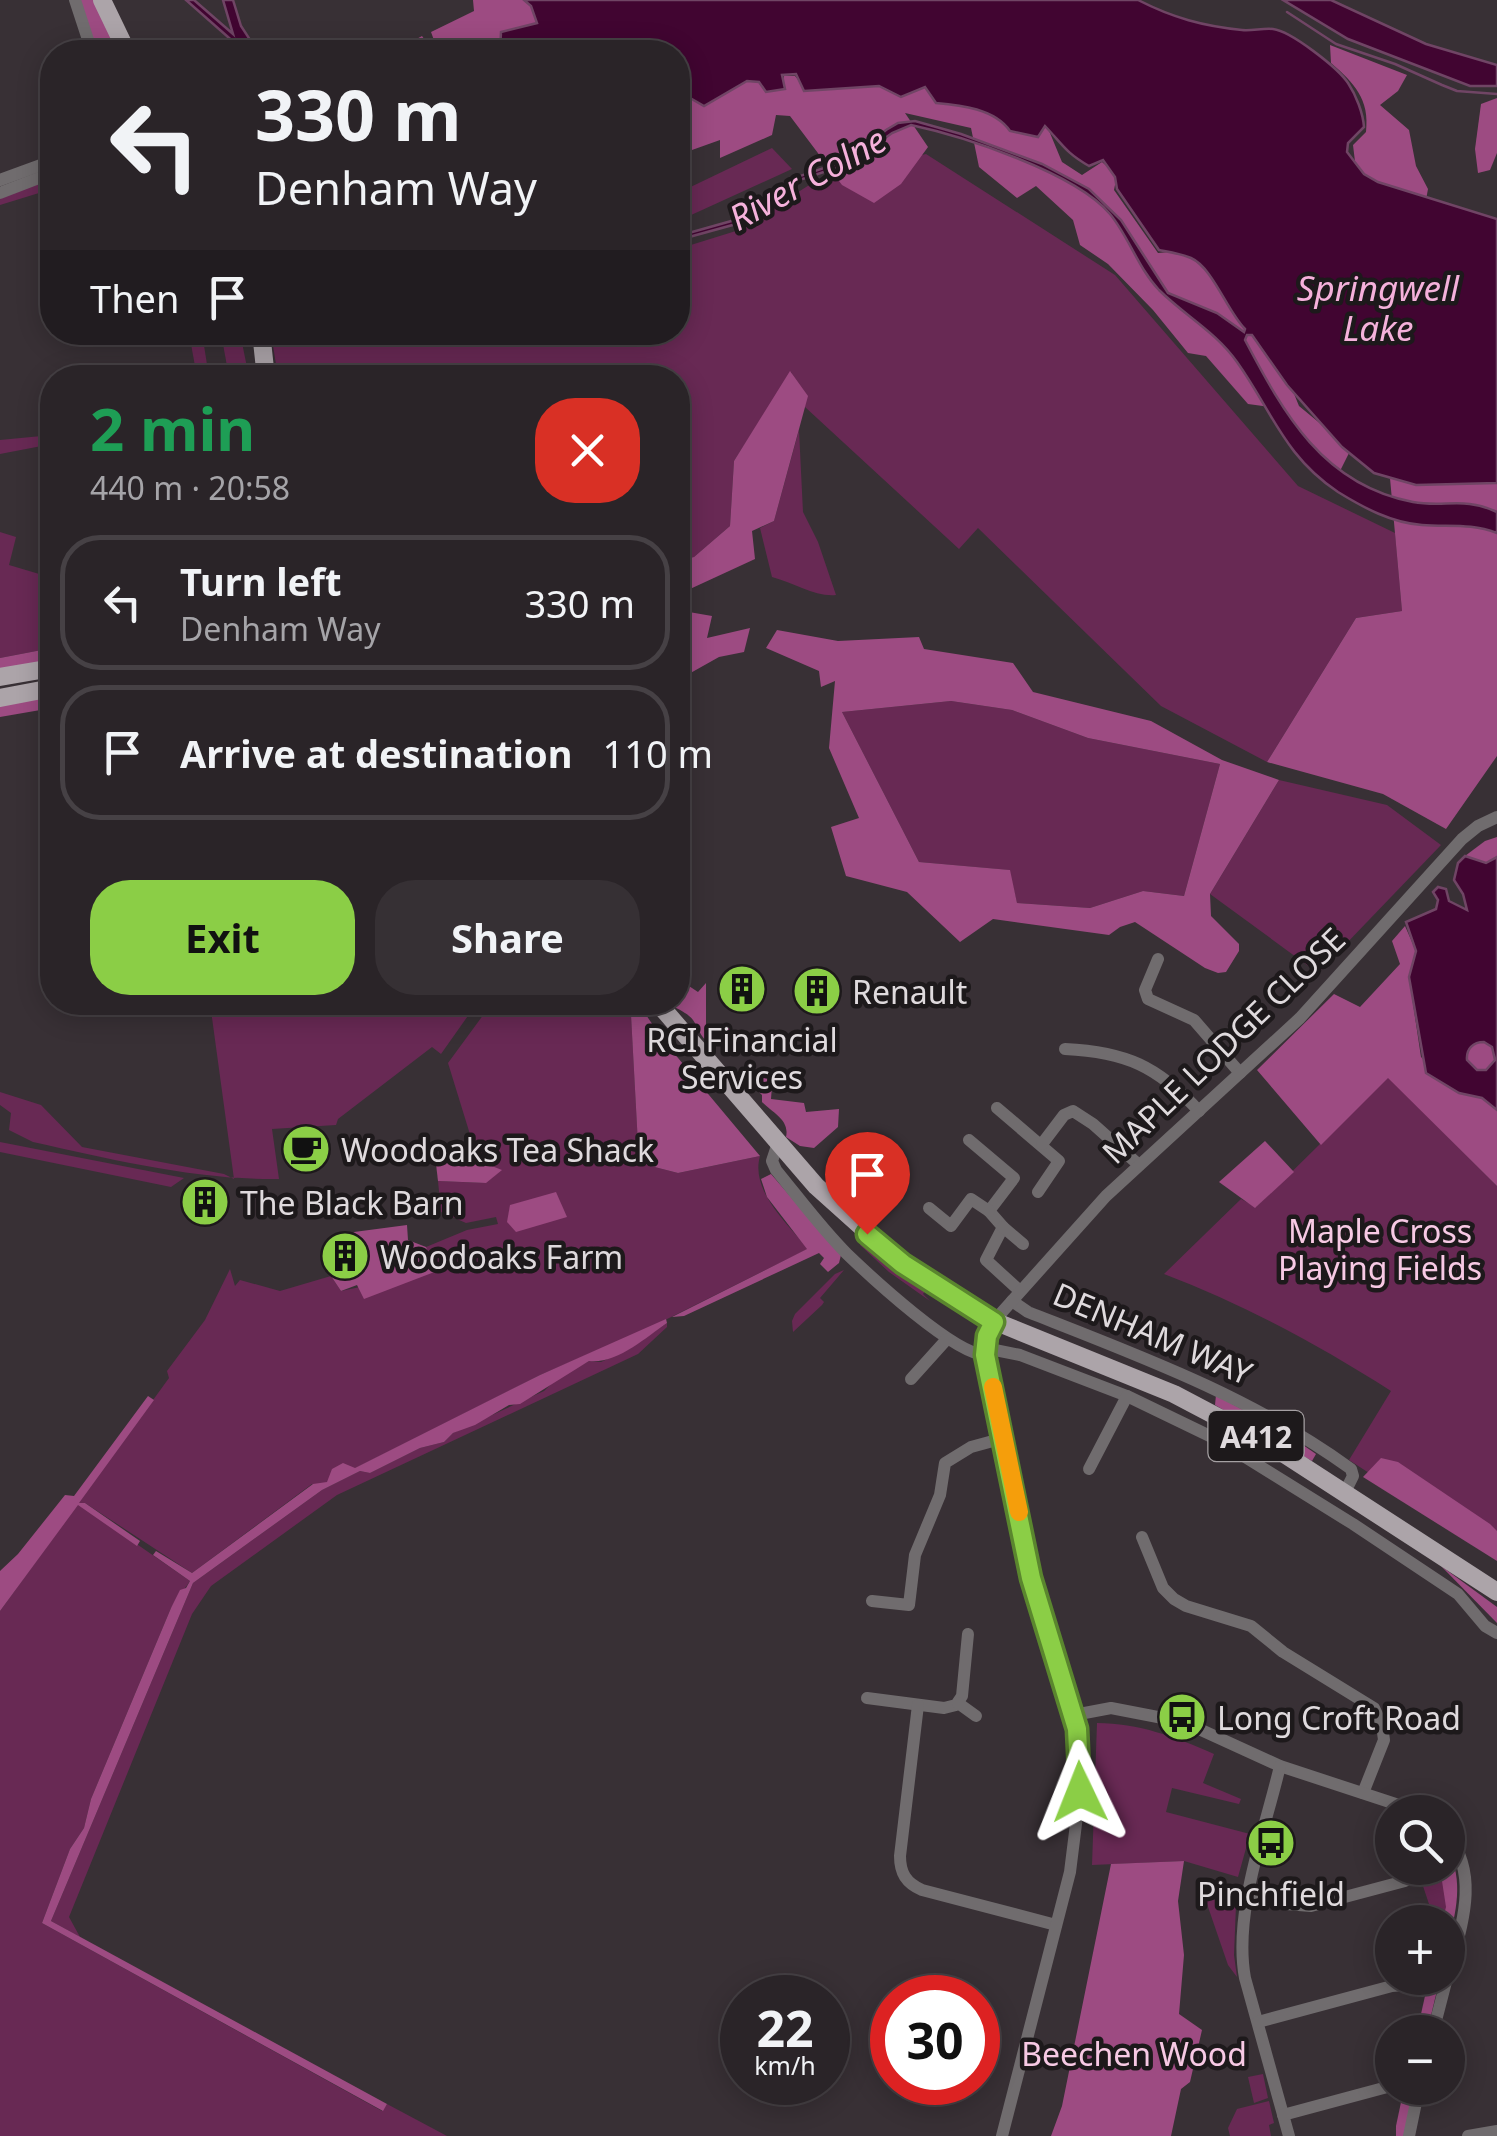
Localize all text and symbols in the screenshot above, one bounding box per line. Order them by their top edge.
text: 330 m [255,66,462,162]
icon: left [90,80,220,210]
water label: River Colne [720,116,894,240]
text: Denham Way [255,157,537,218]
water label: Springwell Lake [1297,264,1460,351]
icon: arrive [200,270,255,325]
text: Then [90,272,180,324]
text: 2 min [90,387,255,469]
button: close [535,398,640,503]
text: 440 m · 20:58 [90,466,290,509]
text: Turn left [180,555,342,607]
icon: left [95,575,150,630]
text: 330 m [524,577,635,629]
text: Denham Way [180,607,381,650]
icon: arrive [95,725,150,780]
text: Arrive at destination [180,727,572,779]
text: 110 m [602,727,713,779]
button: Exit [90,880,355,995]
button: Share [375,880,640,995]
street label: MAPLE LODGE CLOSE [1092,918,1354,1172]
building icon: RCI Financial Services [716,963,768,1015]
building icon: Renault [791,965,843,1017]
place label: Renault [852,970,967,1013]
place label: RCI Financial Services [646,1018,838,1098]
cafe icon: Woodoaks Tea Shack [280,1123,332,1175]
place label: Woodoaks Tea Shack [341,1128,654,1171]
pin [825,1132,910,1235]
icon: arrive [840,1147,895,1202]
building icon: The Black Barn [179,1176,231,1228]
place label: The Black Barn [240,1181,463,1224]
park label: Maple Cross Playing Fields [1278,1209,1482,1289]
building icon: Woodoaks Farm [319,1230,371,1282]
place label: Woodoaks Farm [380,1235,623,1278]
street label: DENHAM WAY [1047,1272,1260,1395]
road number: A412 [1208,1411,1304,1461]
bus stop icon: Long Croft Road [1156,1691,1208,1743]
place label: Long Croft Road [1217,1696,1461,1739]
position arrow [1028,1740,1132,1844]
map controls [1375,1795,1465,2105]
button: search [1375,1795,1465,1885]
bus stop icon: Pinchfield [1245,1817,1297,1869]
place label: Pinchfield [1197,1872,1345,1915]
button: + [1375,1905,1465,1995]
speed limit sign: 30 [870,1975,1000,2105]
text: 22 [756,1994,814,2062]
button: − [1375,2015,1465,2105]
park label: Beechen Wood [1021,2032,1247,2075]
text: km/h [754,2048,816,2082]

